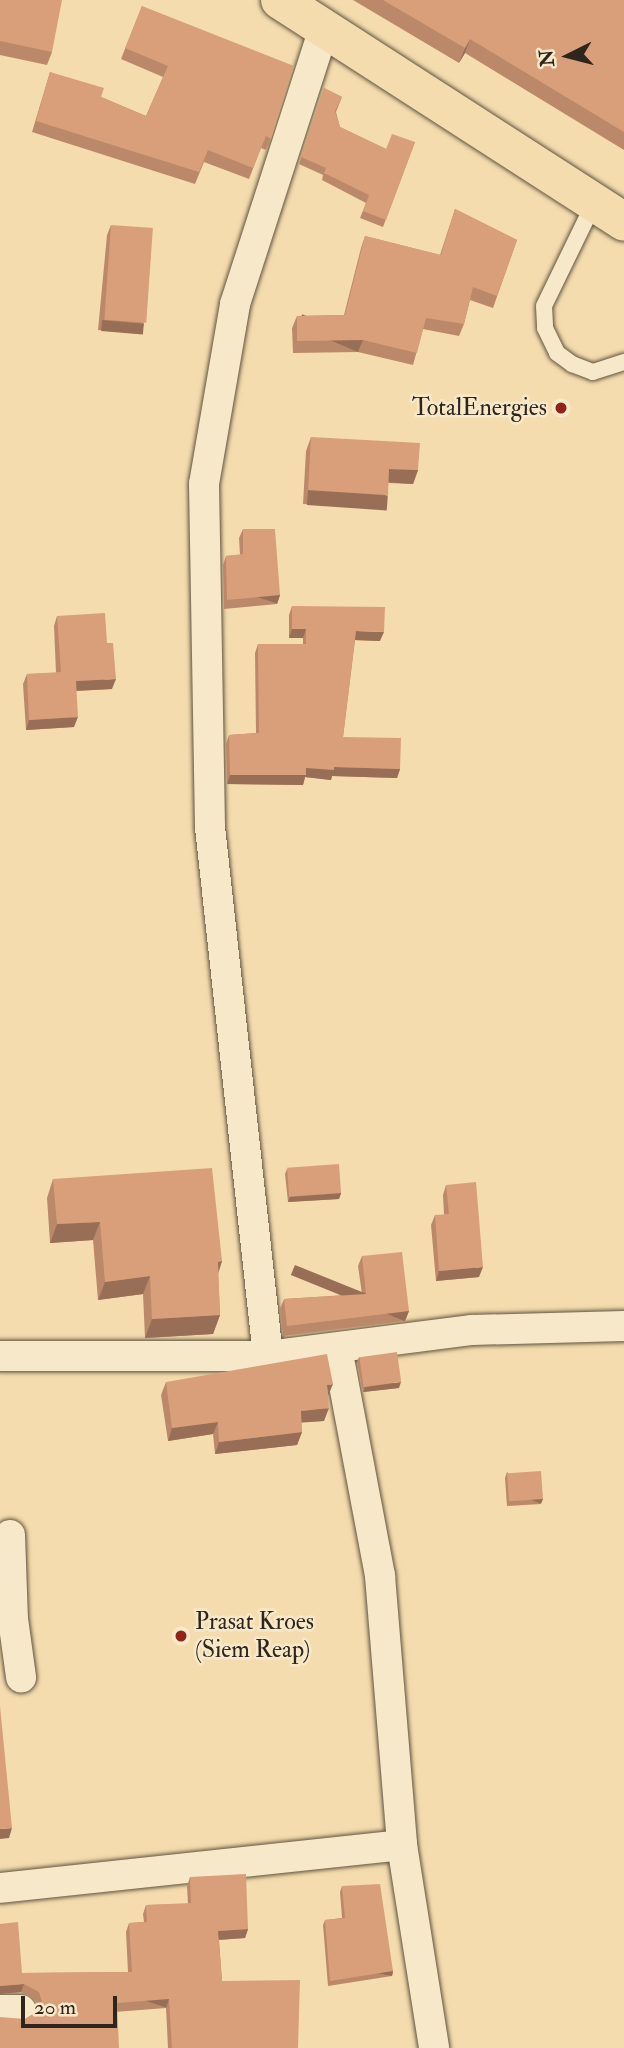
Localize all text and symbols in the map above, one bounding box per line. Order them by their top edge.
north arrow [533,21,603,91]
text: N [534,48,560,68]
place label: TotalEnergies [412,394,547,422]
marker: TotalEnergies [553,400,569,416]
place label: Prasat Kroes (Siem Reap) [195,1608,314,1664]
marker: Prasat Kroes (Siem Reap) [173,1628,189,1644]
scale bar [24,1982,121,2026]
text: 20 m [34,1994,76,2021]

